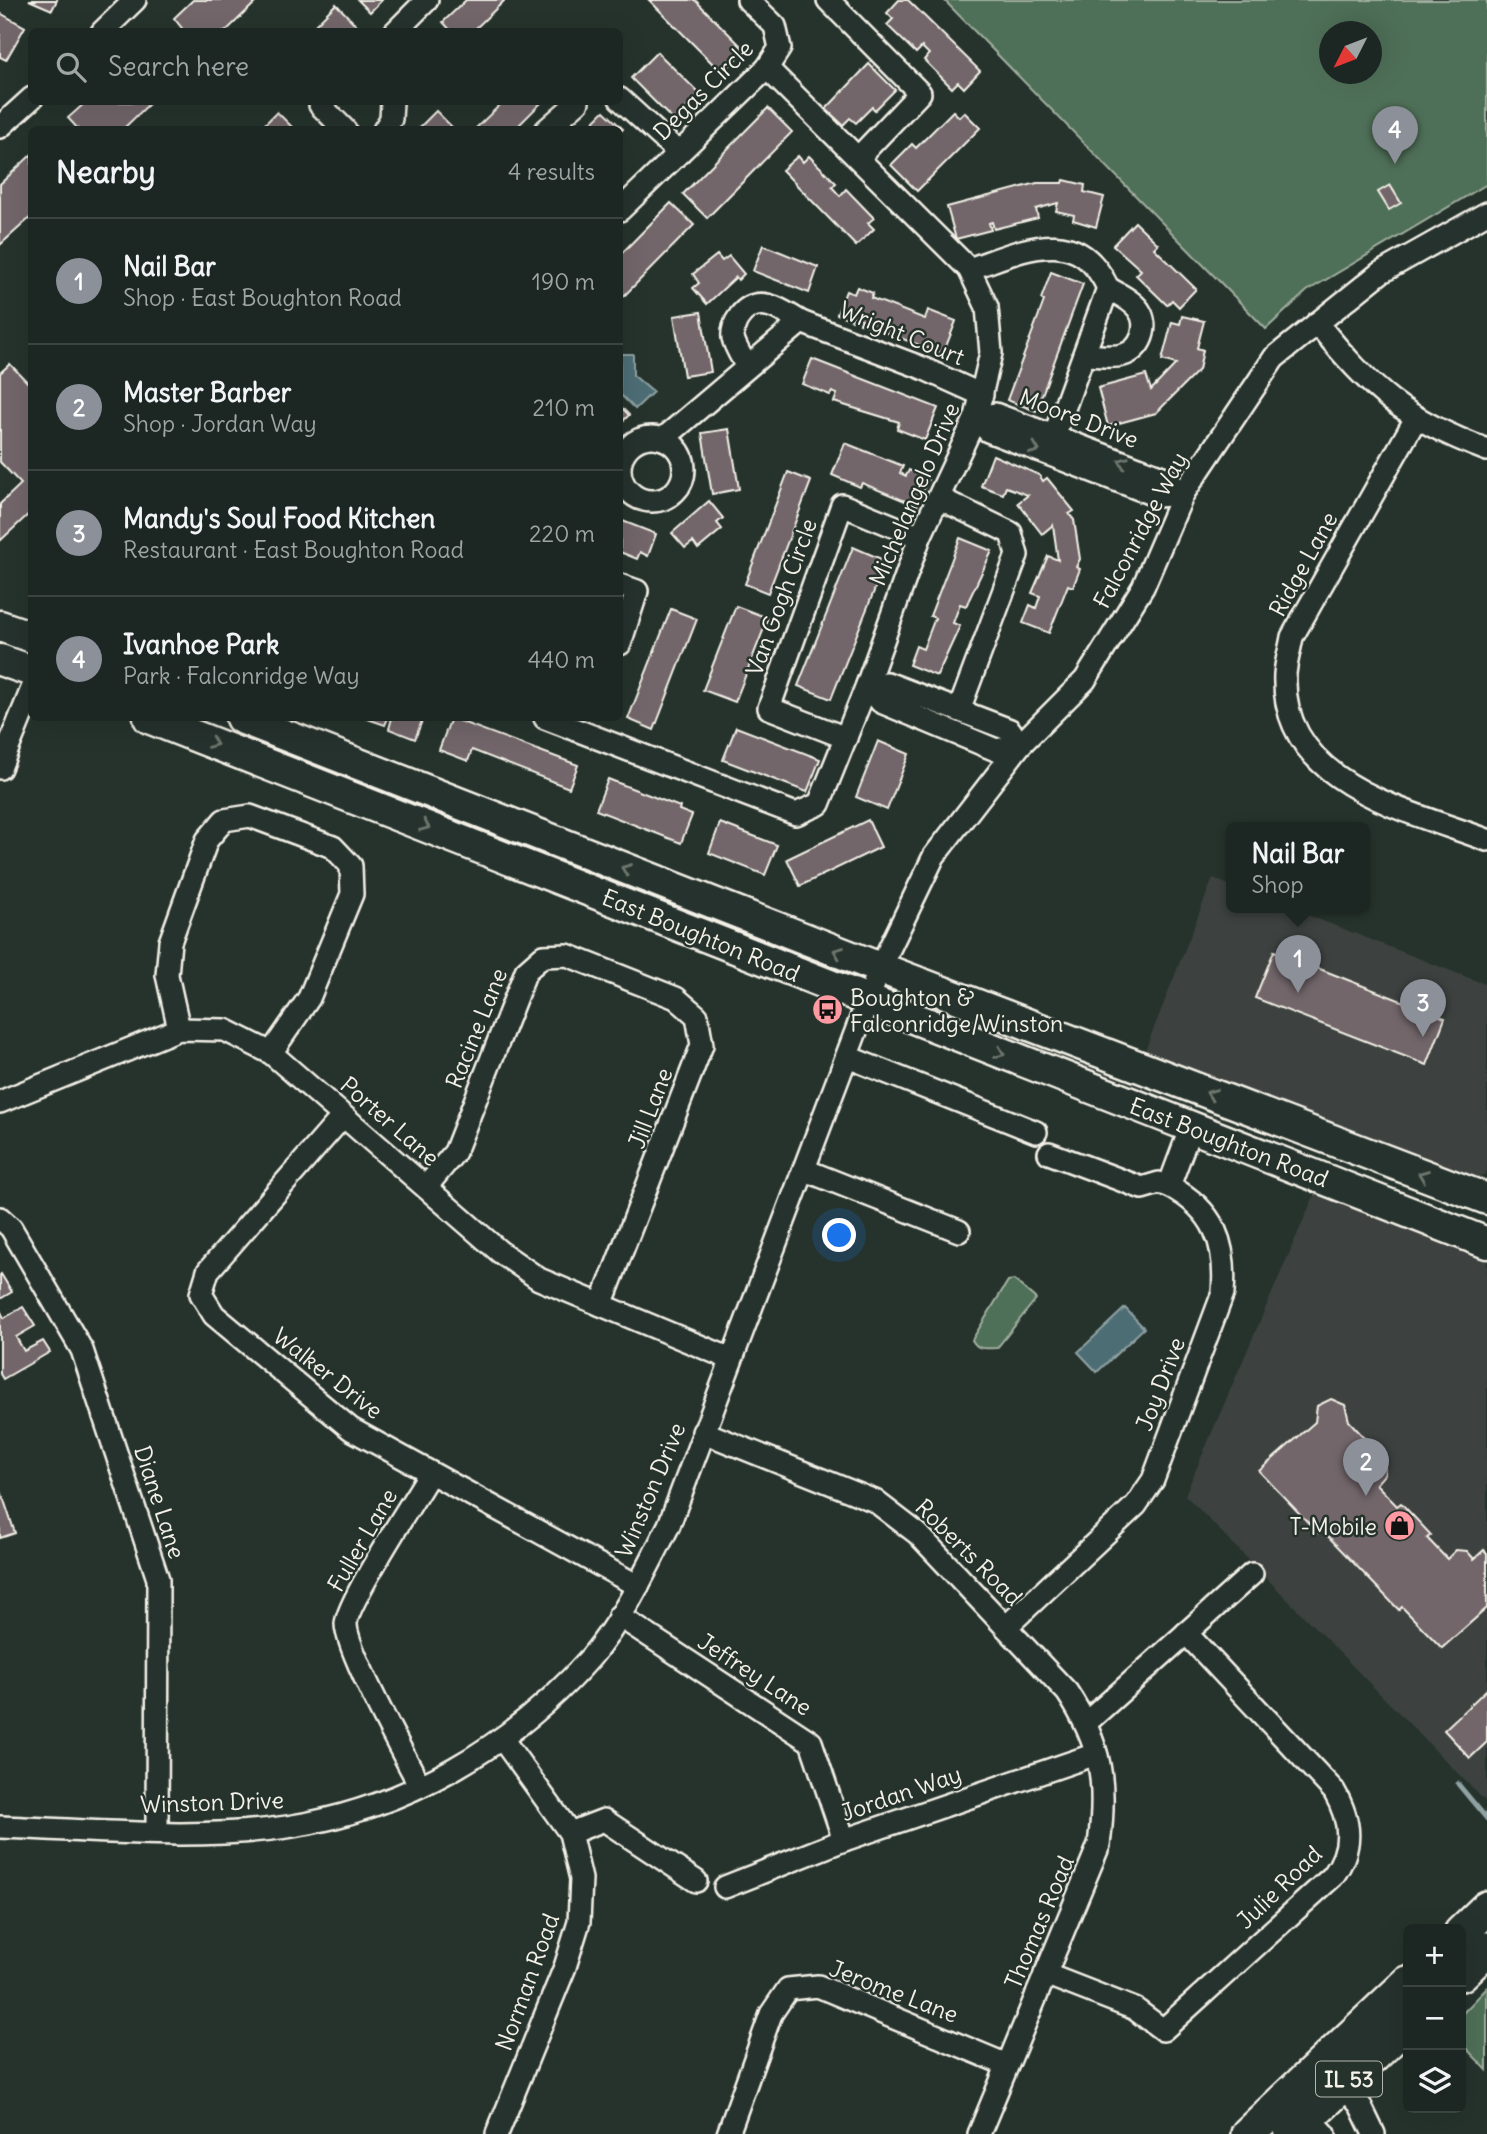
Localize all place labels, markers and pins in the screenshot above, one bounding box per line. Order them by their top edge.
pin: 4 [1372,106,1418,164]
pin: 1 [1275,935,1321,993]
pin: 3 [1400,979,1446,1037]
place label: Boughton & Falconridge/Winston [850,983,1063,1038]
bus stop icon: Boughton & Falconridge/Winston [810,993,844,1027]
pin: 2 [1343,1438,1389,1496]
shop icon: T-Mobile [1383,1509,1417,1543]
place label: T-Mobile [1289,1512,1377,1541]

